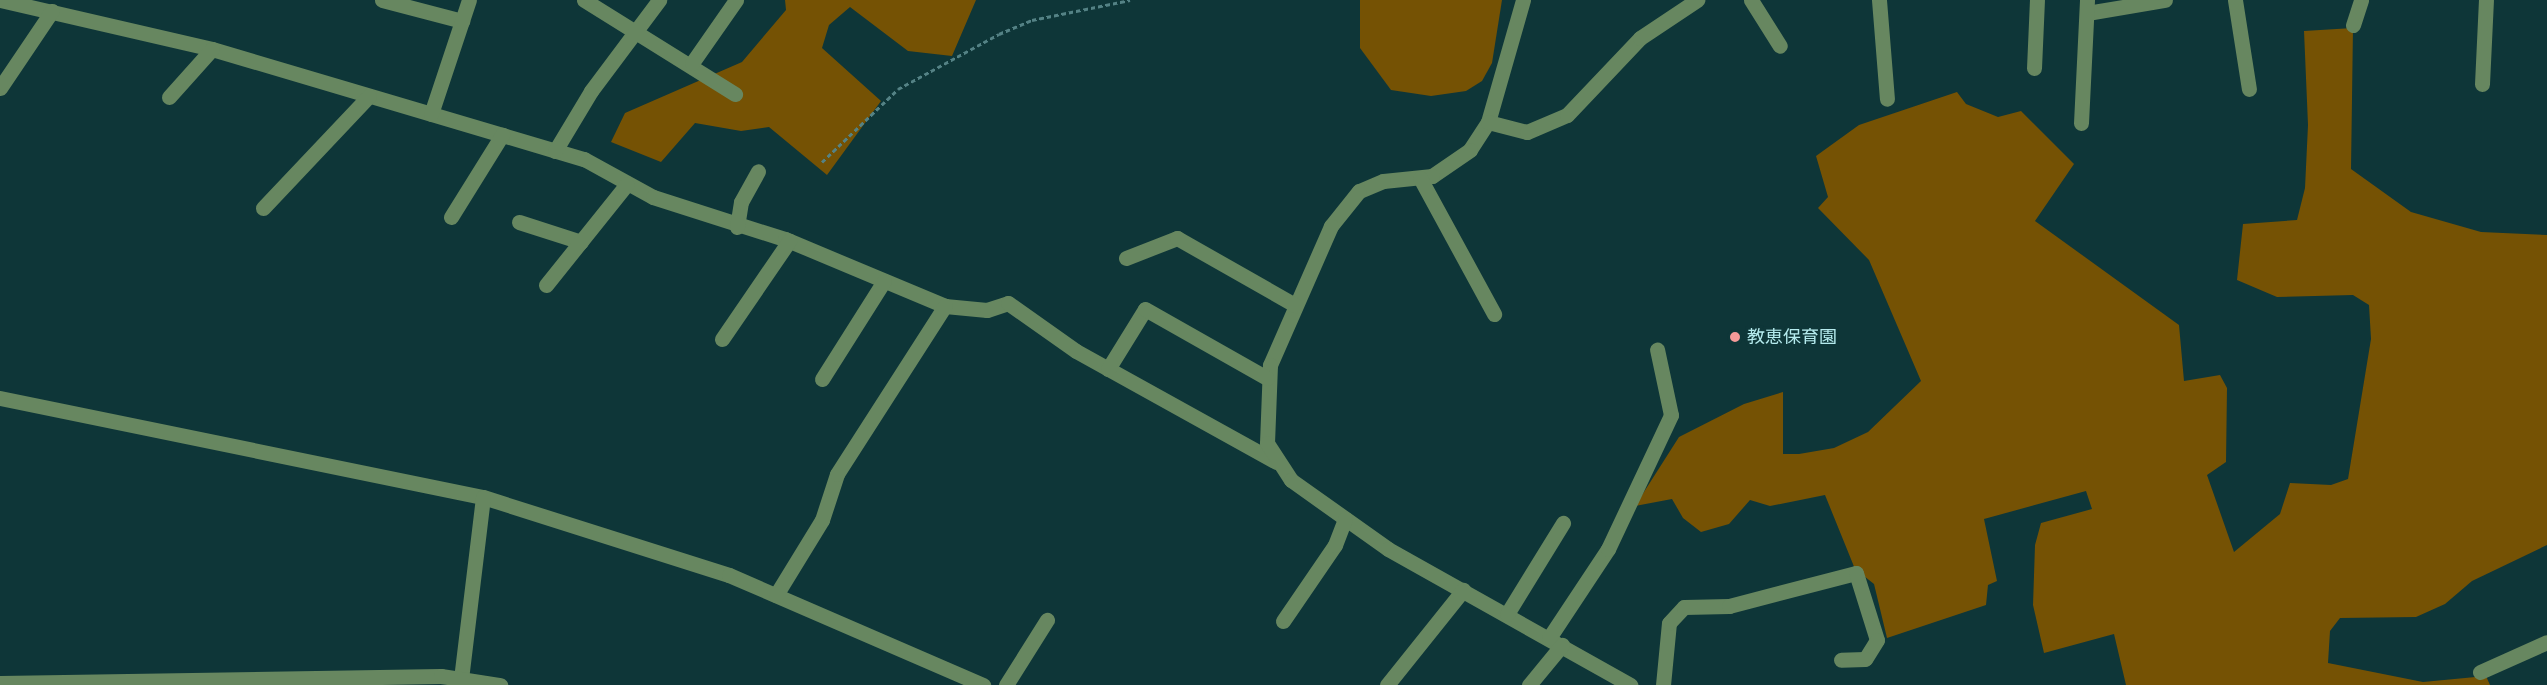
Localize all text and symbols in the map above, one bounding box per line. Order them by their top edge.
place label: 教恵保育園 [1747,326,1837,348]
marker: 教恵保育園 [1728,330,1742,344]

